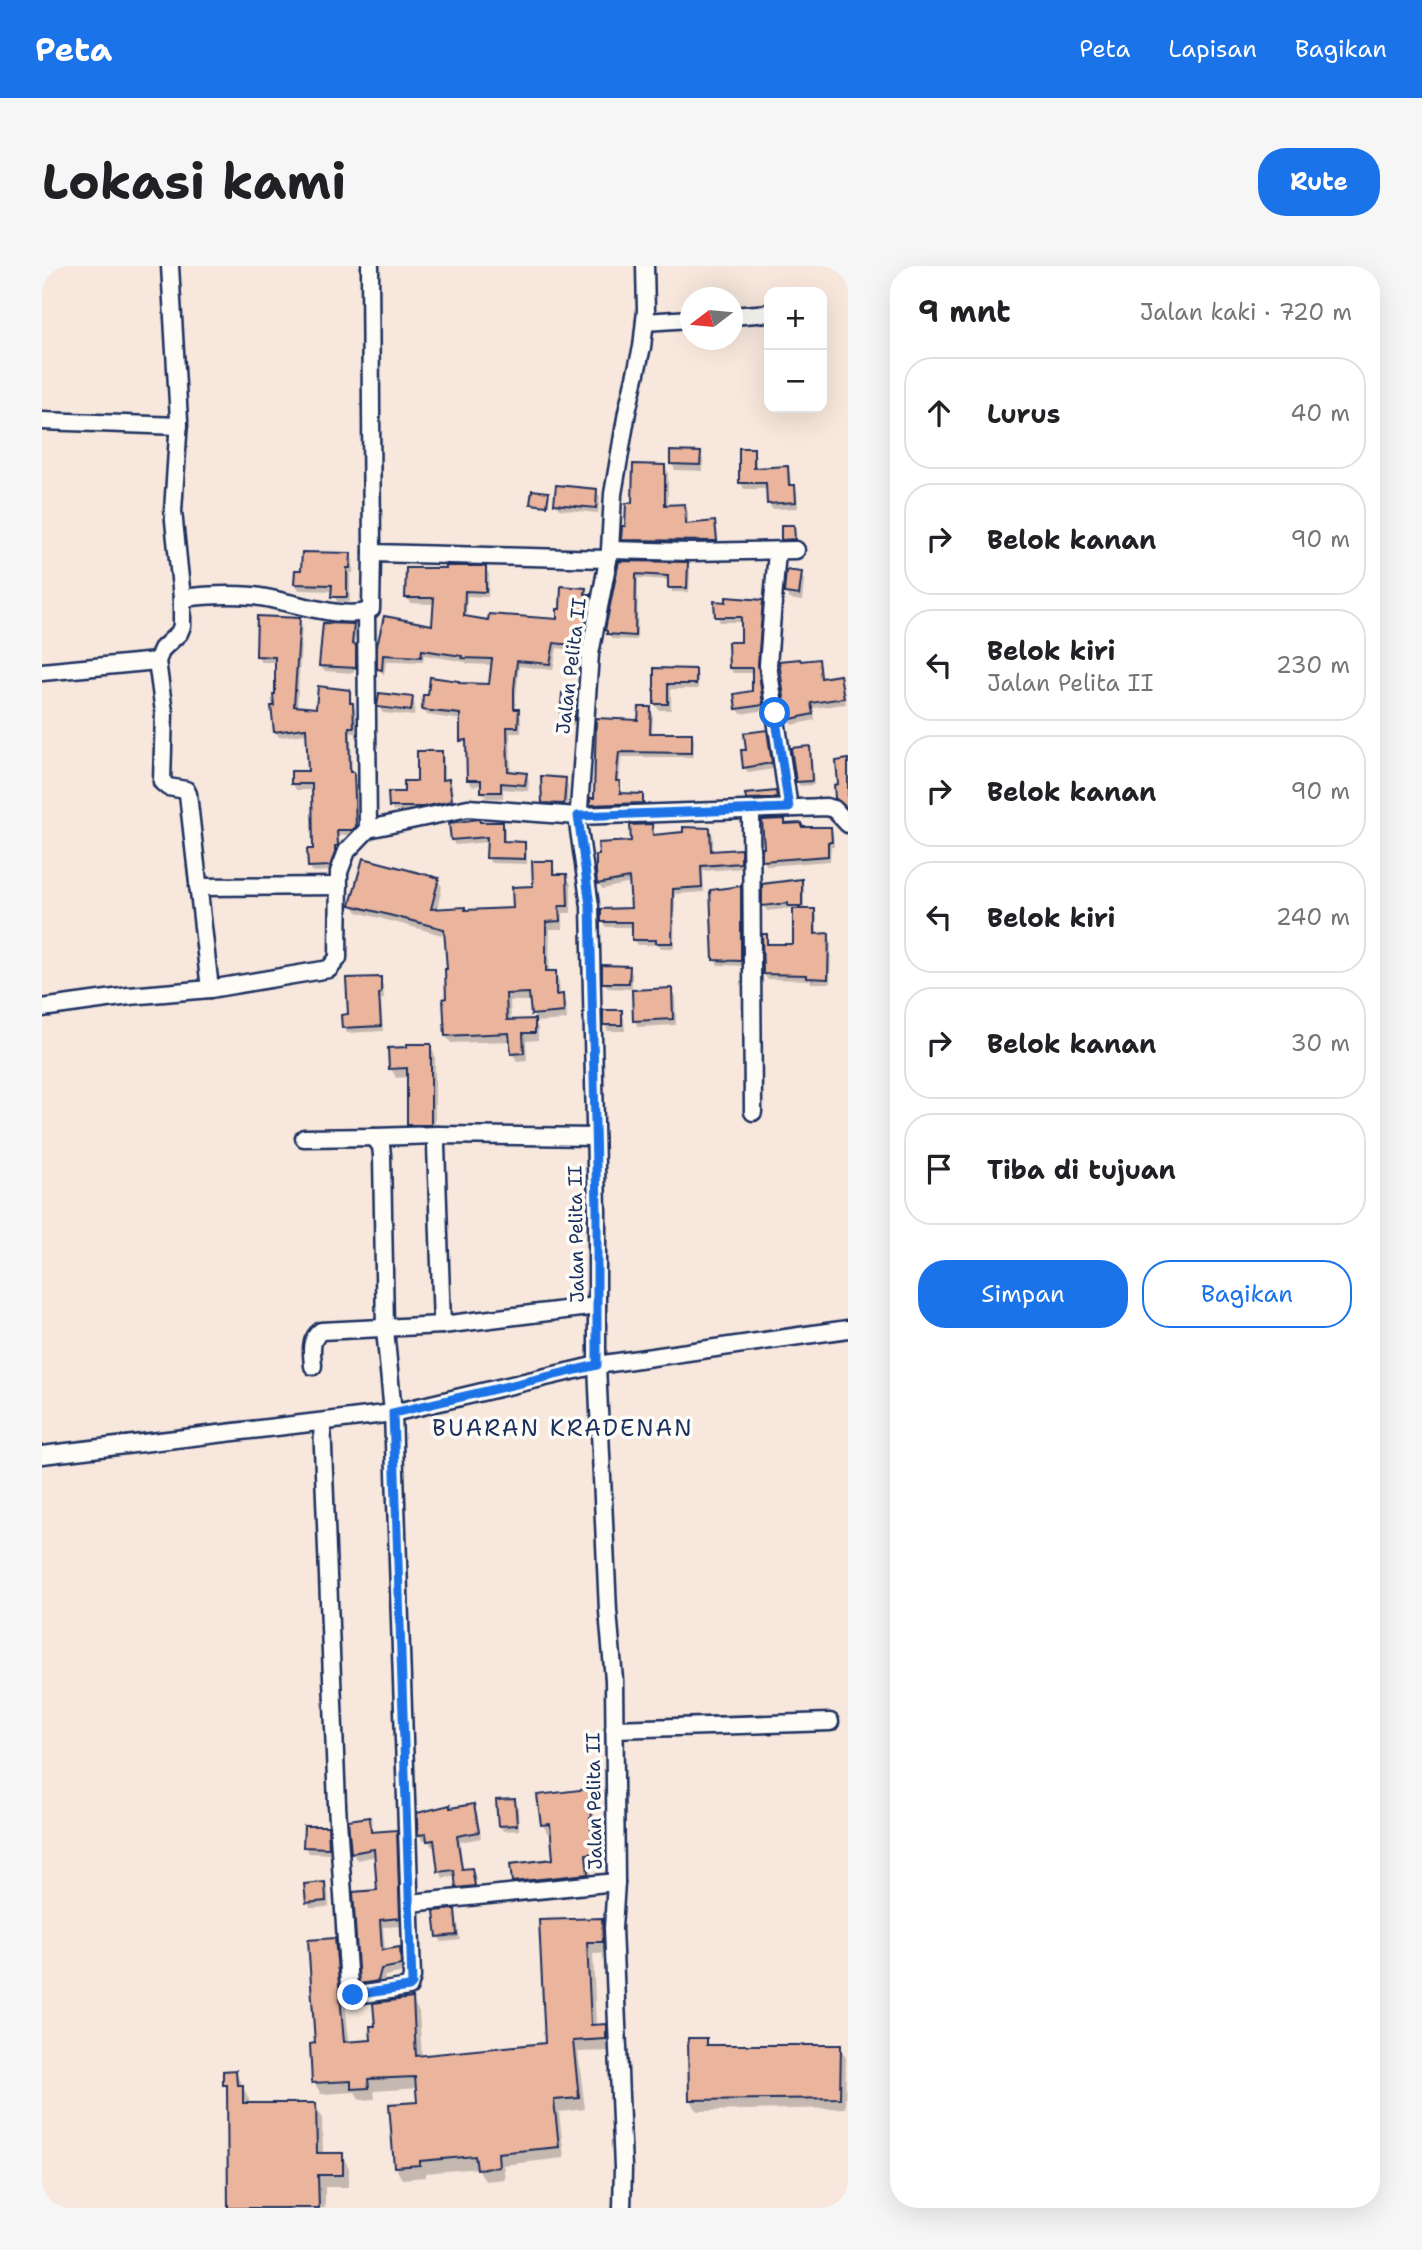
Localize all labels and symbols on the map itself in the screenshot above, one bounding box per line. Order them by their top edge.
north arrow [680,287,743,350]
street label: Jalan Pelita II [550,596,592,736]
route start [759,697,790,728]
street label: Jalan Pelita II [562,1165,590,1303]
district label: BUARAN KRADENAN [432,1413,694,1443]
street label: Jalan Pelita II [580,1732,608,1870]
route end [337,1979,368,2010]

